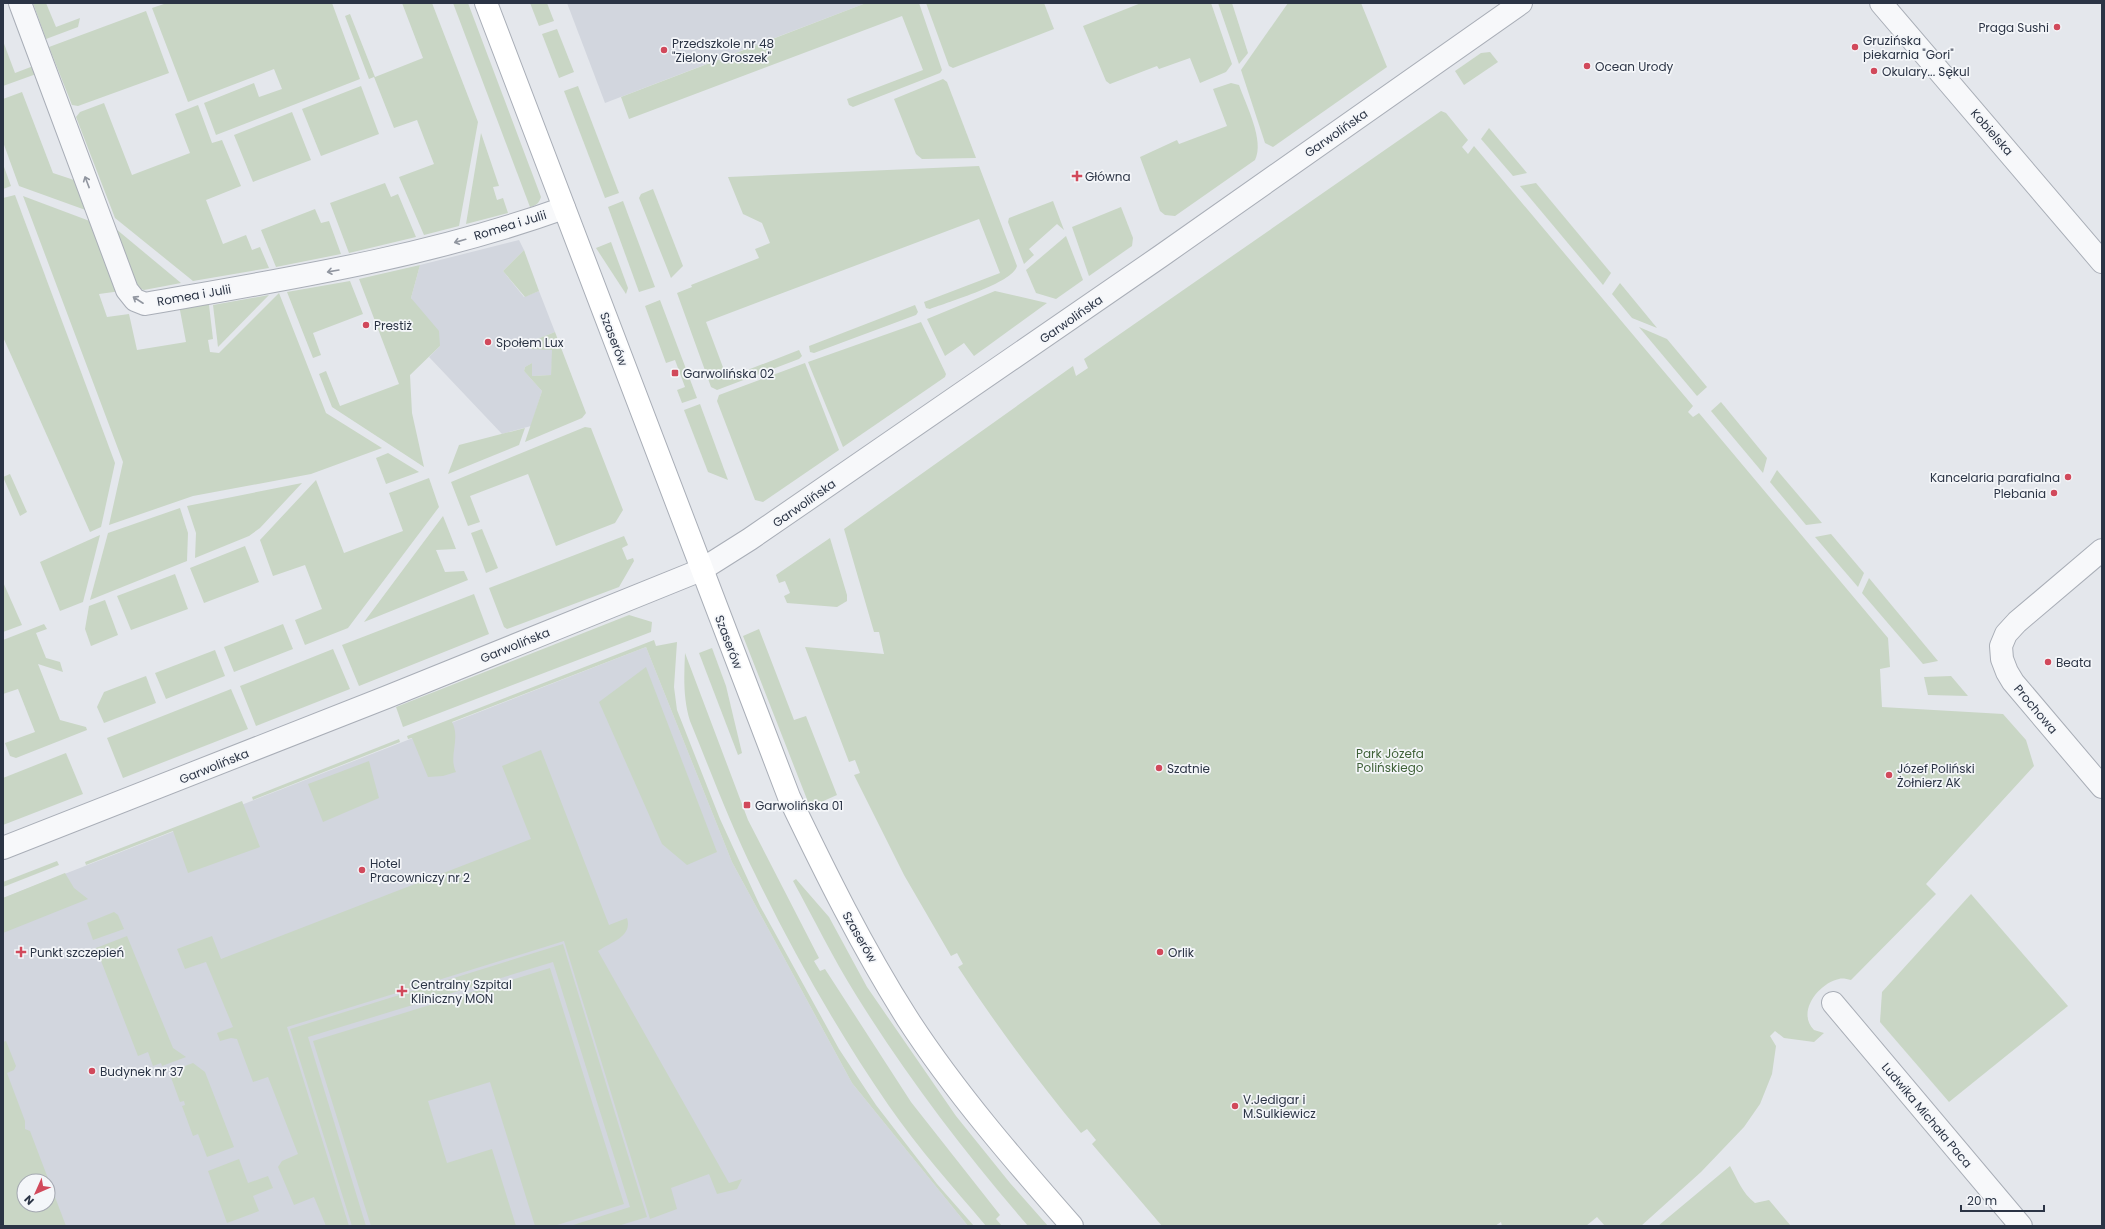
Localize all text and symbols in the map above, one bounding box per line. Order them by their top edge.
place label: Praga Sushi [1978,19,2049,36]
marker: Praga Sushi [2052,22,2062,32]
place label: Gruzińska piekarnia "Gori" [1863,32,1954,63]
place label: Przedszkole nr 48 "Zielony Groszek" [672,35,774,66]
marker: Gruzińska piekarnia "Gori" [1850,42,1860,52]
marker: Przedszkole nr 48 "Zielony Groszek" [659,45,669,55]
place label: Ocean Urody [1595,58,1674,75]
marker: Ocean Urody [1582,61,1592,71]
place label: Okulary... Sękul [1882,63,1970,80]
marker: Okulary... Sękul [1869,66,1879,76]
street label: Garwolińska [1301,105,1371,161]
street label: Kobielska [1967,105,2017,159]
place label: Główna [1085,168,1131,185]
marker: Główna [1072,171,1082,181]
one-way arrow [82,177,90,189]
street label: Romea i Julii [472,206,548,244]
one-way arrow [453,237,466,245]
one-way arrow [327,267,340,275]
street label: Romea i Julii [156,280,233,310]
street label: Garwolińska [1036,291,1106,347]
one-way arrow [132,296,143,304]
street label: Szaserów [596,310,632,368]
place label: Prestiż [374,317,412,334]
marker: Prestiż [361,320,371,330]
place label: Społem Lux [496,334,564,351]
marker: Społem Lux [483,337,493,347]
place label: Garwolińska 02 [683,365,774,382]
marker: Garwolińska 02 [670,368,680,378]
place label: Kancelaria parafialna [1930,469,2060,486]
marker: Kancelaria parafialna [2063,472,2073,482]
street label: Garwolińska [769,475,839,531]
place label: Plebania [1994,485,2046,502]
marker: Plebania [2049,488,2059,498]
street label: Szaserów [711,613,747,671]
street label: Garwolińska [478,623,552,667]
place label: Beata [2056,654,2091,671]
marker: Beata [2043,657,2053,667]
street label: Prochowa [2010,681,2062,737]
street label: Garwolińska [177,744,251,788]
park label: Park Józefa Polińskiego [1356,745,1424,776]
place label: Szatnie [1167,760,1210,777]
place label: Józef Poliński Żołnierz AK [1897,760,1975,791]
marker: Szatnie [1154,763,1164,773]
marker: Józef Poliński Żołnierz AK [1884,770,1894,780]
place label: Garwolińska 01 [755,797,843,814]
marker: Garwolińska 01 [742,800,752,810]
place label: Hotel Pracowniczy nr 2 [370,855,470,886]
marker: Hotel Pracowniczy nr 2 [357,865,367,875]
street label: Szaserów [839,908,882,966]
place label: Punkt szczepień [30,944,124,961]
place label: Orlik [1168,944,1195,961]
marker: Punkt szczepień [15,946,27,958]
marker: Orlik [1155,947,1165,957]
place label: Centralny Szpital Kliniczny MON [411,976,512,1007]
marker: Centralny Szpital Kliniczny MON [396,985,408,997]
street label: Ludwika Michała Paca [1878,1059,1976,1171]
place label: Budynek nr 37 [100,1063,184,1080]
marker: Budynek nr 37 [87,1066,97,1076]
place label: V.Jedigar i M.Sulkiewicz [1243,1091,1316,1122]
marker: V.Jedigar i M.Sulkiewicz [1230,1101,1240,1111]
north arrow [16,1173,56,1213]
scale bar [1961,1187,2044,1213]
text: N [20,1191,38,1209]
text: 20 m [1967,1192,1997,1209]

